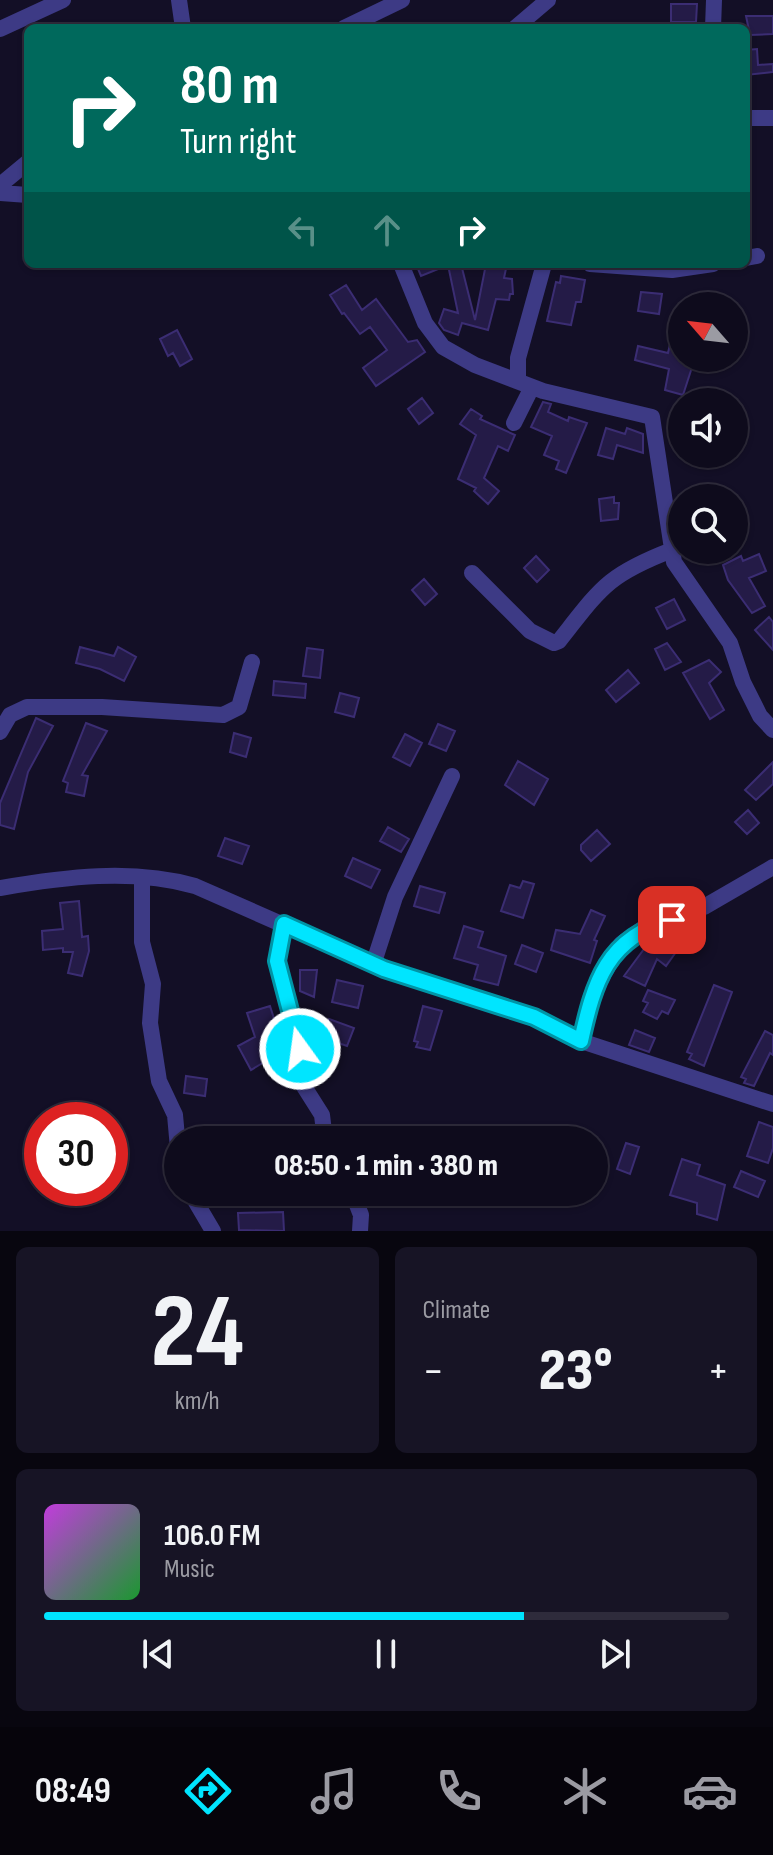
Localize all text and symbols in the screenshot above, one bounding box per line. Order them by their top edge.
text: 80 m [180,53,279,120]
icon: right [48,56,152,160]
text: Turn right [180,121,297,164]
icon: left [281,208,325,252]
icon: ahead [365,208,409,252]
icon: right [449,208,493,252]
north arrow [668,292,748,372]
map controls [668,292,748,564]
button: sound [668,388,748,468]
button: search [668,484,748,564]
pin [638,886,706,954]
icon: arrive [650,898,694,942]
position arrow [258,1007,342,1091]
speed limit sign: 30 [24,1102,128,1206]
text: 08:50 · 1 min · 380 m [274,1148,498,1184]
text: 24 [150,1271,244,1396]
text: Climate [423,1295,490,1326]
text: 23° [539,1335,613,1407]
text: − [423,1345,444,1398]
text: + [707,1345,729,1398]
text: km/h [175,1386,220,1417]
text: 106.0 FM [164,1518,260,1554]
text: Music [164,1554,215,1585]
icon: previous [136,1632,180,1676]
icon: pause [364,1632,408,1676]
icon: next [593,1632,637,1676]
icon: directions [180,1763,236,1819]
icon: music [306,1763,362,1819]
icon: phone [431,1763,487,1819]
icon: climate [557,1763,613,1819]
icon: car [682,1763,738,1819]
text: 08:49 [35,1770,111,1813]

